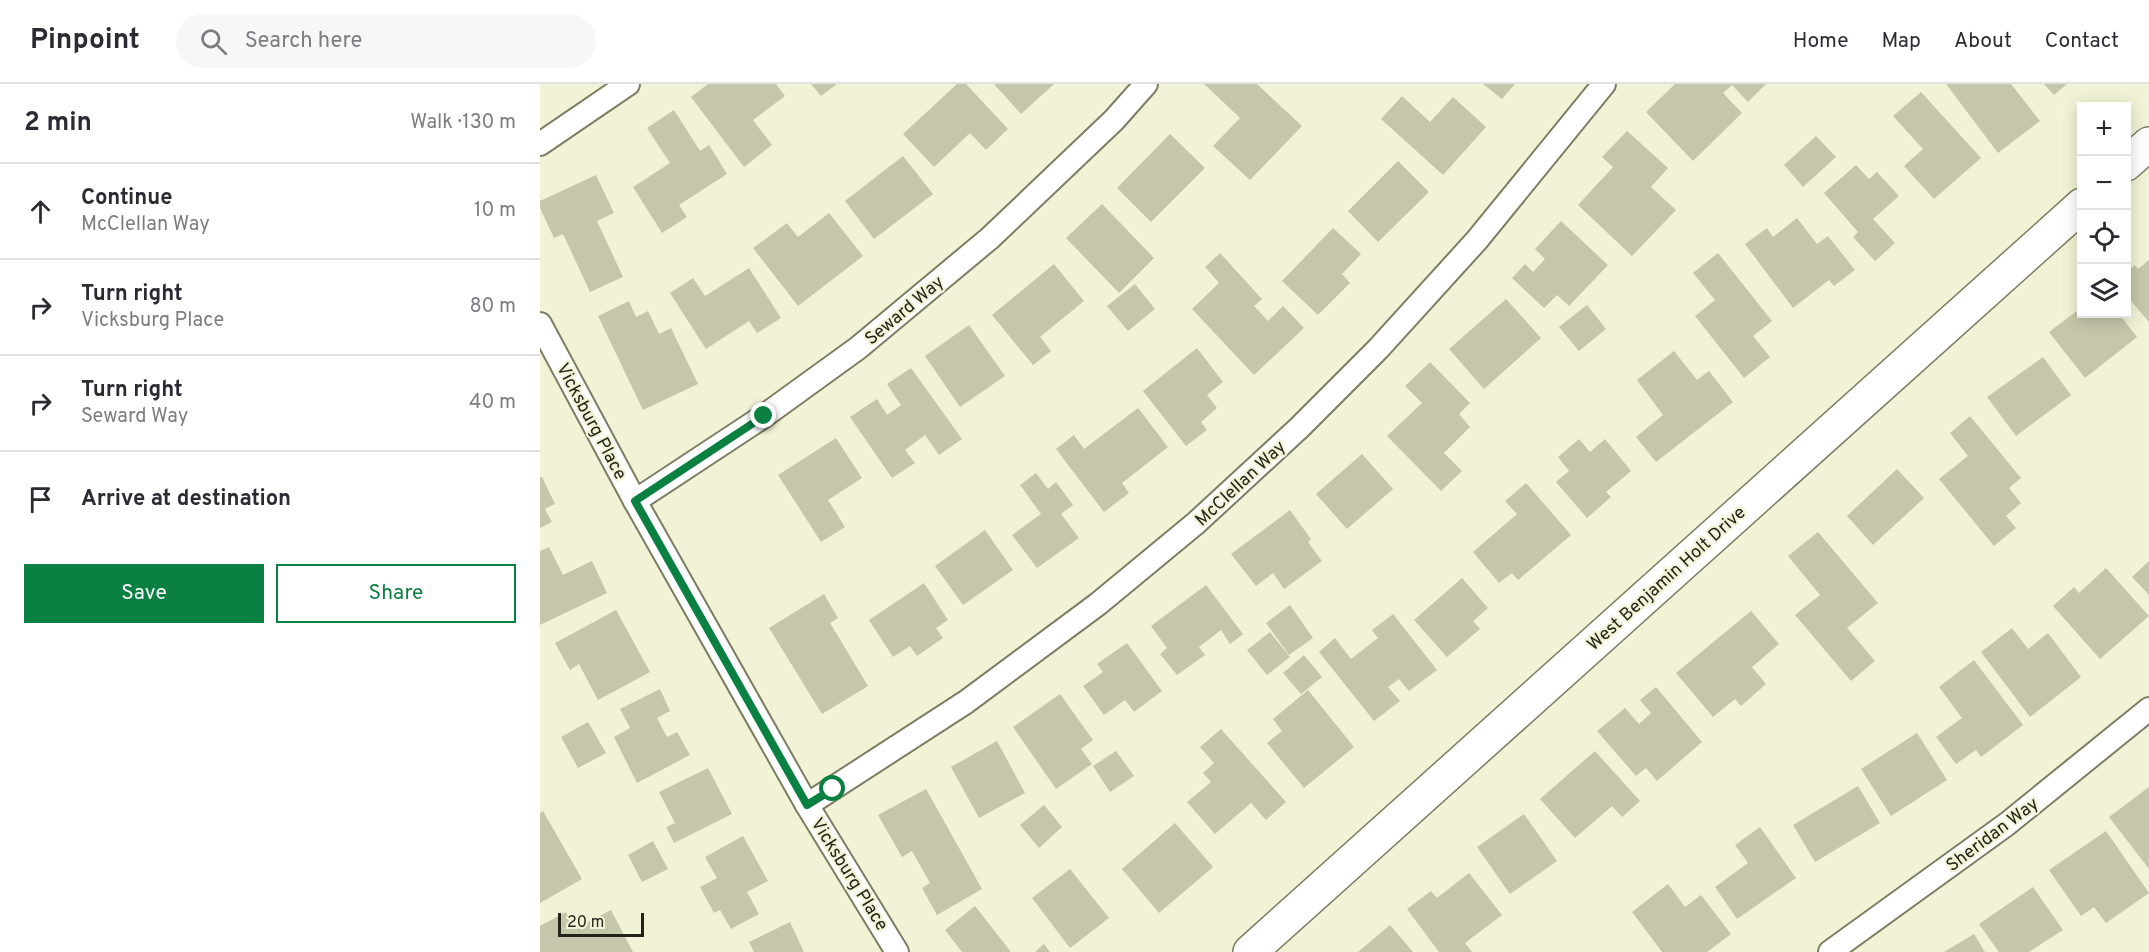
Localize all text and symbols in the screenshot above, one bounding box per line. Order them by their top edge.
search box [176,14,596,68]
text: Pinpoint [30,23,140,59]
icon: search [197,25,230,58]
text: Search here [245,28,362,55]
text: Home [1793,28,1849,55]
text: Map [1882,28,1921,55]
text: About [1954,28,2012,55]
text: Contact [2045,28,2119,55]
map controls [2077,102,2131,318]
button: + [2077,102,2131,156]
text: 2 min [24,107,92,140]
text: Walk · 130 m [410,110,516,136]
button: − [2077,156,2131,210]
text: Continue [81,185,172,212]
icon: ahead [24,195,57,228]
text: 10 m [474,198,516,224]
button: locate [2077,210,2131,264]
text: McClellan Way [81,212,210,238]
button: layers [2077,264,2131,318]
street label: Seward Way [861,271,949,351]
text: Turn right [81,281,183,308]
icon: right [24,291,57,324]
text: 80 m [470,294,516,320]
text: Vicksburg Place [81,308,224,334]
street label: Vicksburg Place [550,359,631,484]
text: Turn right [81,377,183,404]
icon: right [24,387,57,420]
text: 40 m [469,390,516,416]
route end [750,402,776,428]
text: Seward Way [81,404,188,430]
street label: McClellan Way [1191,436,1291,532]
icon: arrive [24,483,57,516]
text: Arrive at destination [81,486,291,513]
street label: West Benjamin Holt Drive [1583,502,1751,656]
button: Save [24,564,264,623]
button: Share [276,564,516,623]
route start [819,775,845,801]
street label: Sheridan Way [1942,793,2044,877]
street label: Vicksburg Place [805,814,893,936]
scale bar [558,910,644,938]
text: 20 m [567,913,604,933]

